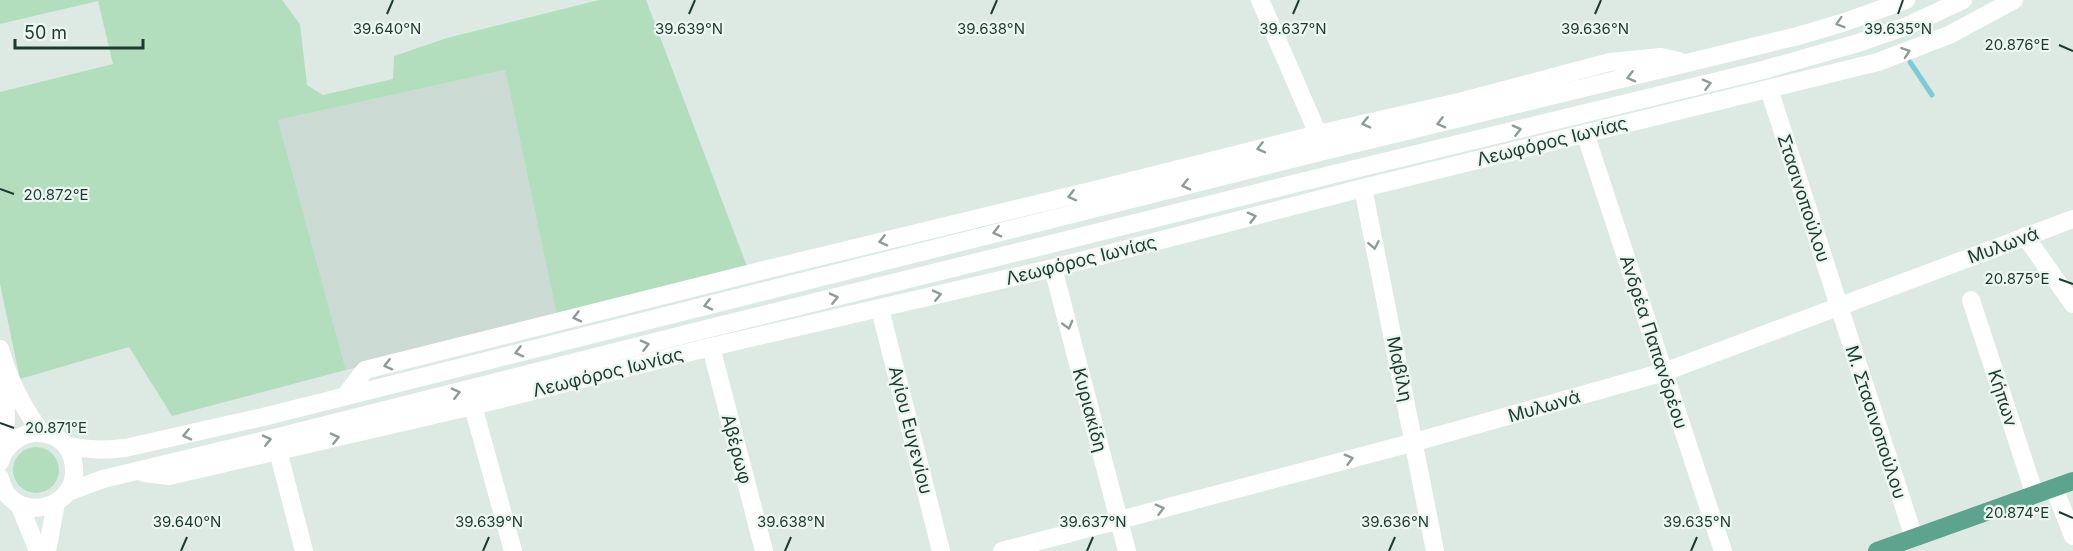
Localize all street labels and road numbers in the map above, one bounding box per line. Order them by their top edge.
street label: Λεωφόρος Ιωνίας [1474,112,1630,170]
street label: Στασινοπούλου [1773,131,1835,265]
street label: Μυλωνά [1965,222,2041,268]
street label: Λεωφόρος Ιωνίας [1003,231,1159,289]
street label: Ανδρέα Παπανδρέου [1616,253,1692,431]
street label: Μαβίλη [1383,334,1417,404]
street label: Λεωφόρος Ιωνίας [530,343,686,401]
street label: Μ. Στασινοπούλου [1841,343,1911,501]
street label: Αγίου Ευγενίου [885,364,937,496]
street label: Κυριακίδη [1069,366,1111,454]
street label: Κήπων [1984,367,2022,430]
street label: Μυλωνά [1505,386,1583,426]
street label: Αβέρωφ [718,412,756,486]

